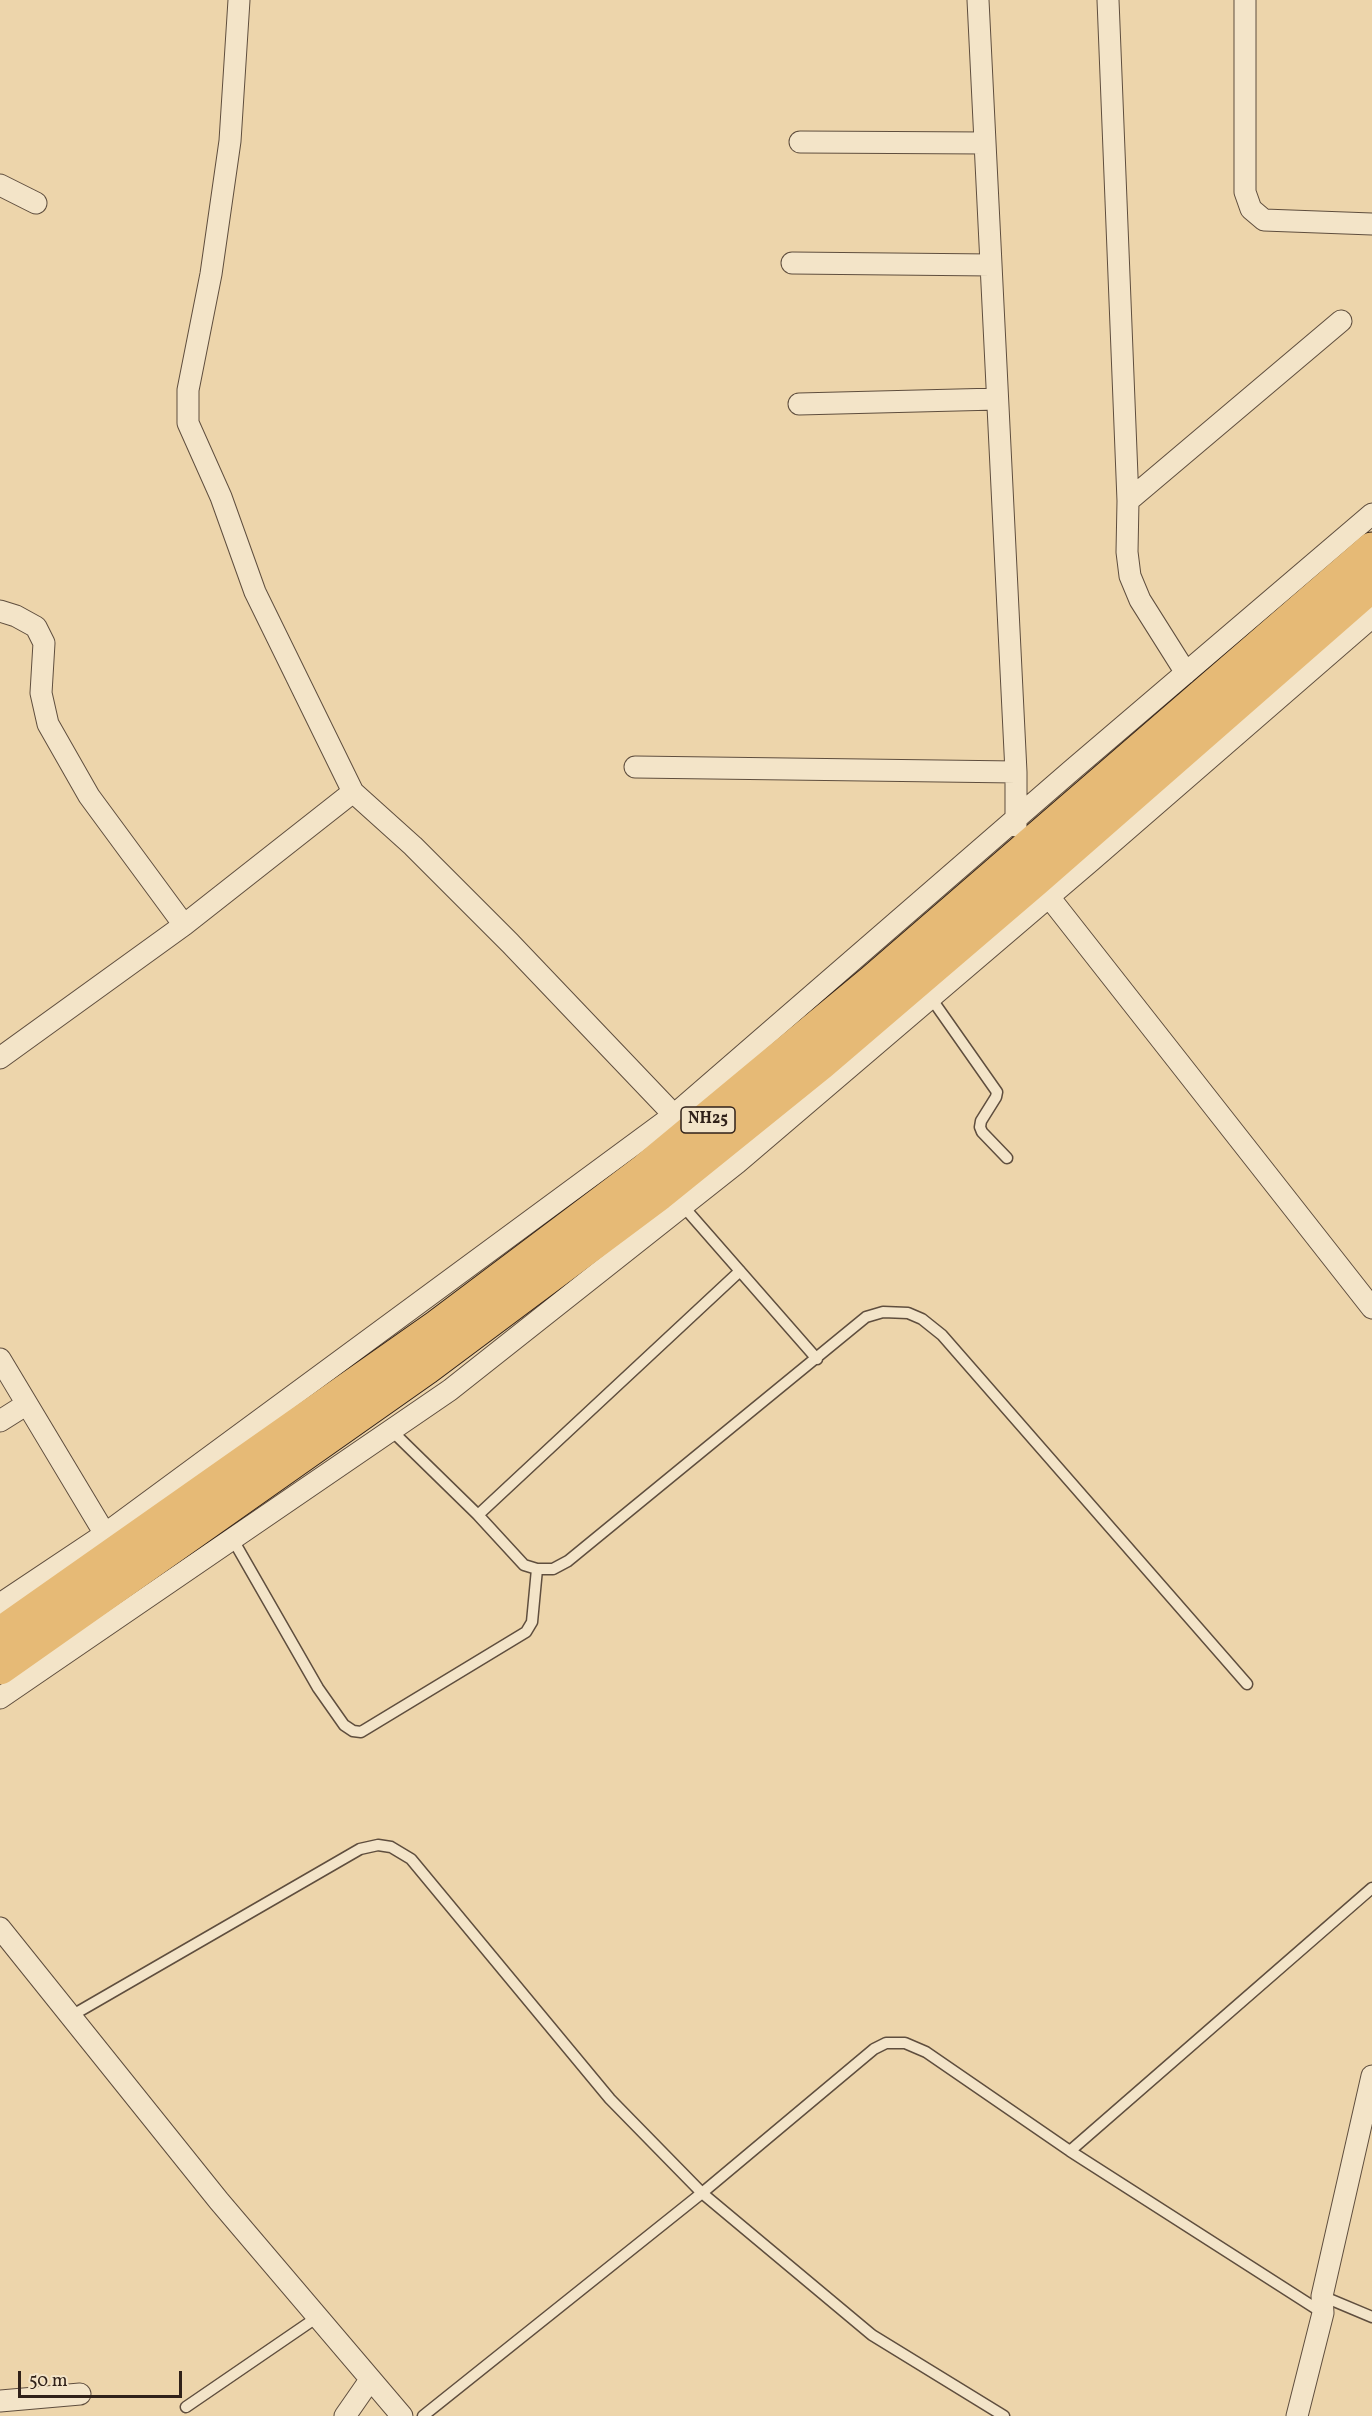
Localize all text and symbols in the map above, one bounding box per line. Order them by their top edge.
road number: NH25 [681,1107,735,1133]
scale bar [21,2359,184,2397]
text: 50 m [29,2369,68,2394]

